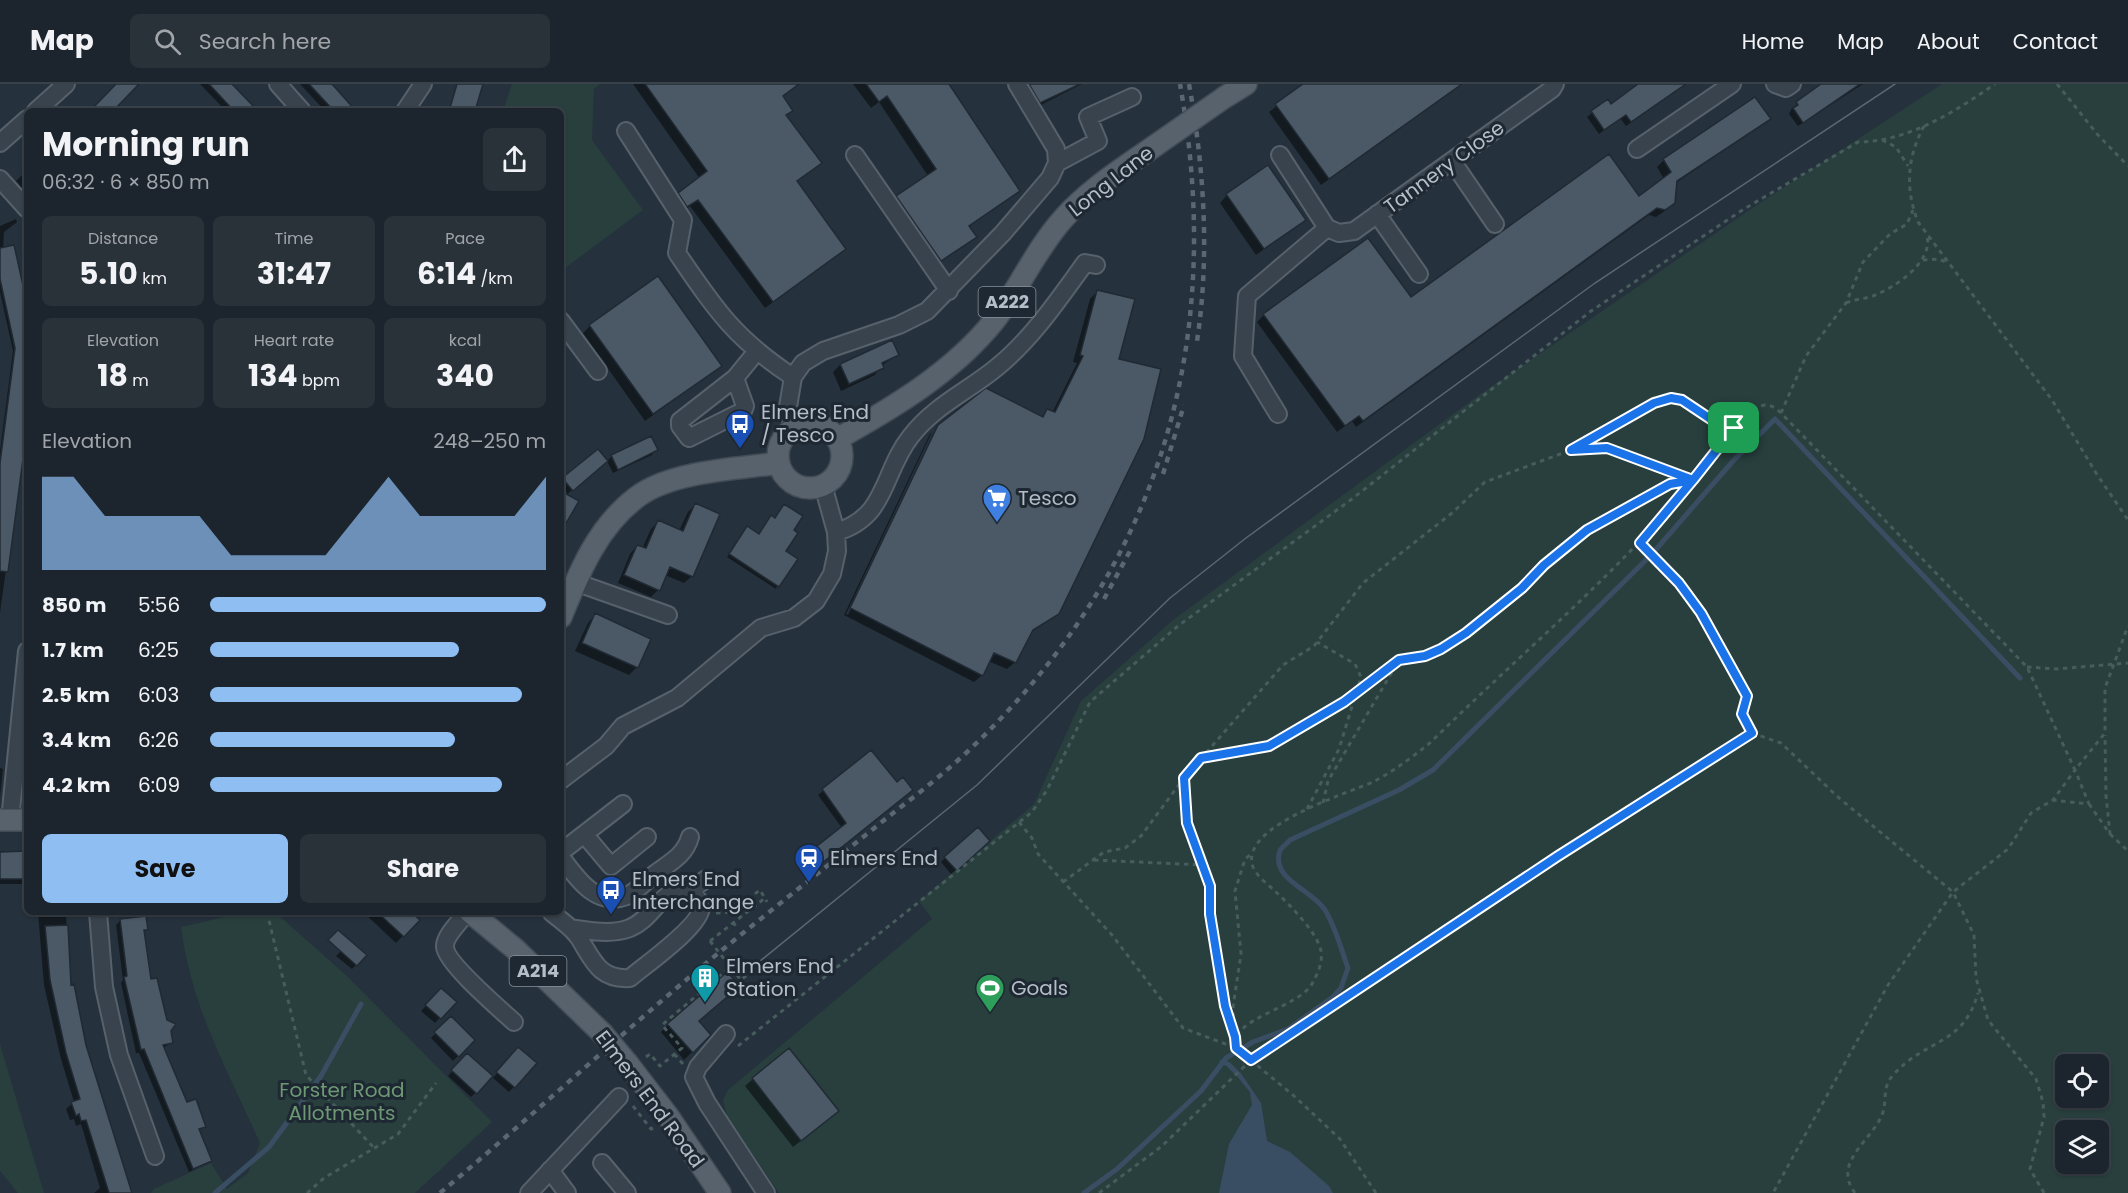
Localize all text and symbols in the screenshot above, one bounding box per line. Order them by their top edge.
search box [130,14,550,68]
text: Map [30,21,94,60]
icon: search [151,25,184,58]
text: Search here [199,26,331,57]
text: Home [1742,27,1804,56]
text: Map [1837,27,1884,56]
text: About [1917,27,1980,56]
text: Contact [2013,27,2098,56]
street label: Tannery Close [1378,114,1510,220]
text: Morning run [42,121,250,168]
button: share [483,128,546,191]
street label: Long Lane [1063,139,1159,223]
text: 06:32 · 6 × 850 m [42,168,210,196]
text: Distance [88,227,158,250]
text: Time [275,227,314,250]
text: Pace [445,227,485,250]
text: 5.10 [79,252,138,295]
text: 31:47 [257,252,331,295]
text: 6:14 [417,252,476,295]
text: km [138,267,167,290]
text: /km [476,267,513,290]
road number: A222 [978,287,1036,317]
text: Elevation [87,329,159,352]
text: Heart rate [254,329,334,352]
text: kcal [449,329,481,352]
text: 18 [97,354,128,397]
text: 134 [248,354,298,397]
text: 340 [436,354,494,397]
text: m [128,369,149,392]
text: bpm [298,369,340,392]
place label: Elmers End / Tesco [761,398,869,449]
pin [1708,402,1759,453]
bus stop icon: Elmers End / Tesco [724,408,756,450]
icon: arrive [1717,411,1750,444]
text: Elevation [42,427,132,455]
text: 248–250 m [433,427,546,455]
supermarket icon: Tesco [981,482,1013,524]
place label: Tesco [1018,484,1077,512]
text: 850 m [42,591,106,619]
text: 5:56 [138,591,180,619]
text: 1.7 km [42,636,104,664]
text: 6:25 [138,636,179,664]
text: 2.5 km [42,681,110,709]
text: 6:03 [138,681,179,709]
text: 3.4 km [42,726,111,754]
text: 6:26 [138,726,179,754]
text: 4.2 km [42,771,110,799]
text: 6:09 [138,771,180,799]
button: Save [42,834,288,903]
button: Share [300,834,546,903]
station icon: Elmers End [793,842,825,884]
place label: Elmers End [830,844,938,872]
place label: Elmers End Interchange [632,865,754,916]
bus stop icon: Elmers End Interchange [595,874,627,916]
place label: Elmers End Station [726,952,834,1003]
road number: A214 [510,956,566,986]
building icon: Elmers End Station [689,962,721,1004]
sports icon: Goals [974,972,1006,1014]
place label: Goals [1011,974,1068,1002]
street label: Elmers End Road [589,1025,711,1173]
map controls [2055,1054,2109,1174]
button: locate [2055,1054,2109,1108]
park label: Forster Road Allotments [279,1076,405,1127]
button: layers [2055,1120,2109,1174]

